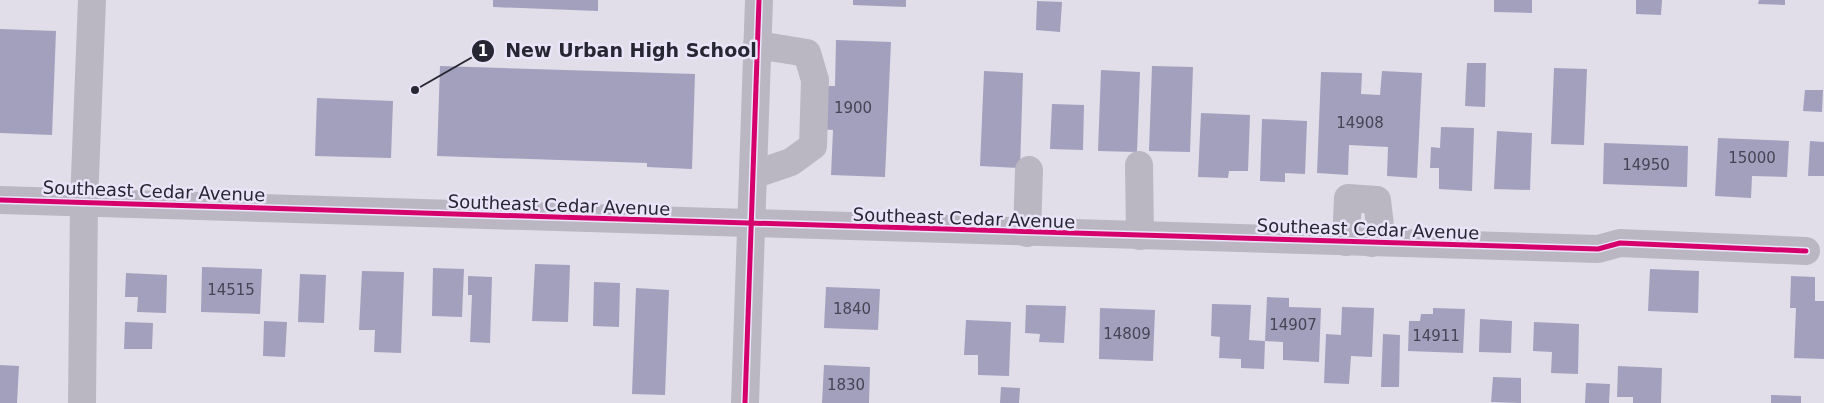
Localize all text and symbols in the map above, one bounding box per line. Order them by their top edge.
callout: New Urban High School [470,34,767,68]
text: New Urban High School [505,39,757,61]
text: 1 [478,42,488,60]
house number: 1900 [834,99,872,117]
house number: 14908 [1336,114,1384,132]
house number: 15000 [1728,149,1776,167]
house number: 14950 [1622,156,1670,174]
street label: Southeast Cedar Avenue [42,177,266,205]
street label: Southeast Cedar Avenue [447,191,671,219]
street label: Southeast Cedar Avenue [852,204,1076,232]
street label: Southeast Cedar Avenue [1256,215,1480,243]
house number: 14515 [207,281,255,299]
house number: 1840 [833,300,871,318]
house number: 14907 [1269,316,1317,334]
house number: 14809 [1103,325,1151,343]
house number: 14911 [1412,327,1460,345]
house number: 1830 [827,376,865,394]

